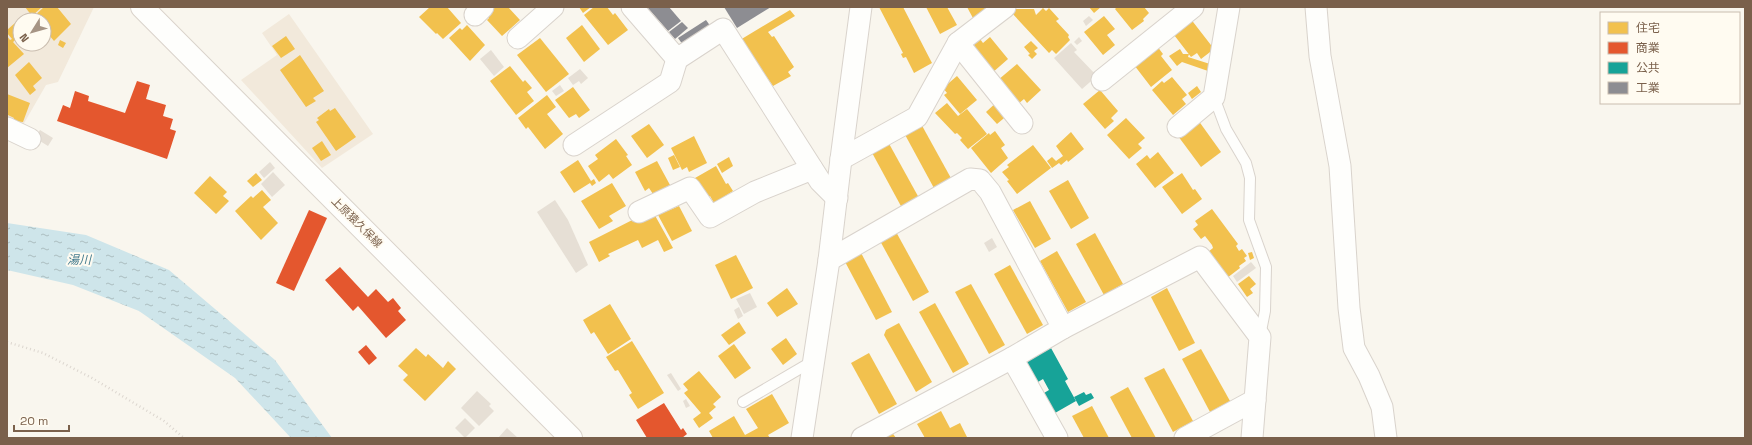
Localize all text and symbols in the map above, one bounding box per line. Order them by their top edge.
north arrow [12,12,52,52]
legend [1600,12,1740,104]
text: 住宅 [1636,20,1660,36]
text: N [16,31,32,45]
text: 商業 [1636,40,1660,56]
text: 公共 [1636,60,1660,76]
text: 工業 [1636,80,1660,96]
street label: 上原猿久保線 [329,194,385,250]
water label: 湯川 [67,252,93,268]
scale bar [14,407,69,433]
text: 20 m [20,413,48,429]

